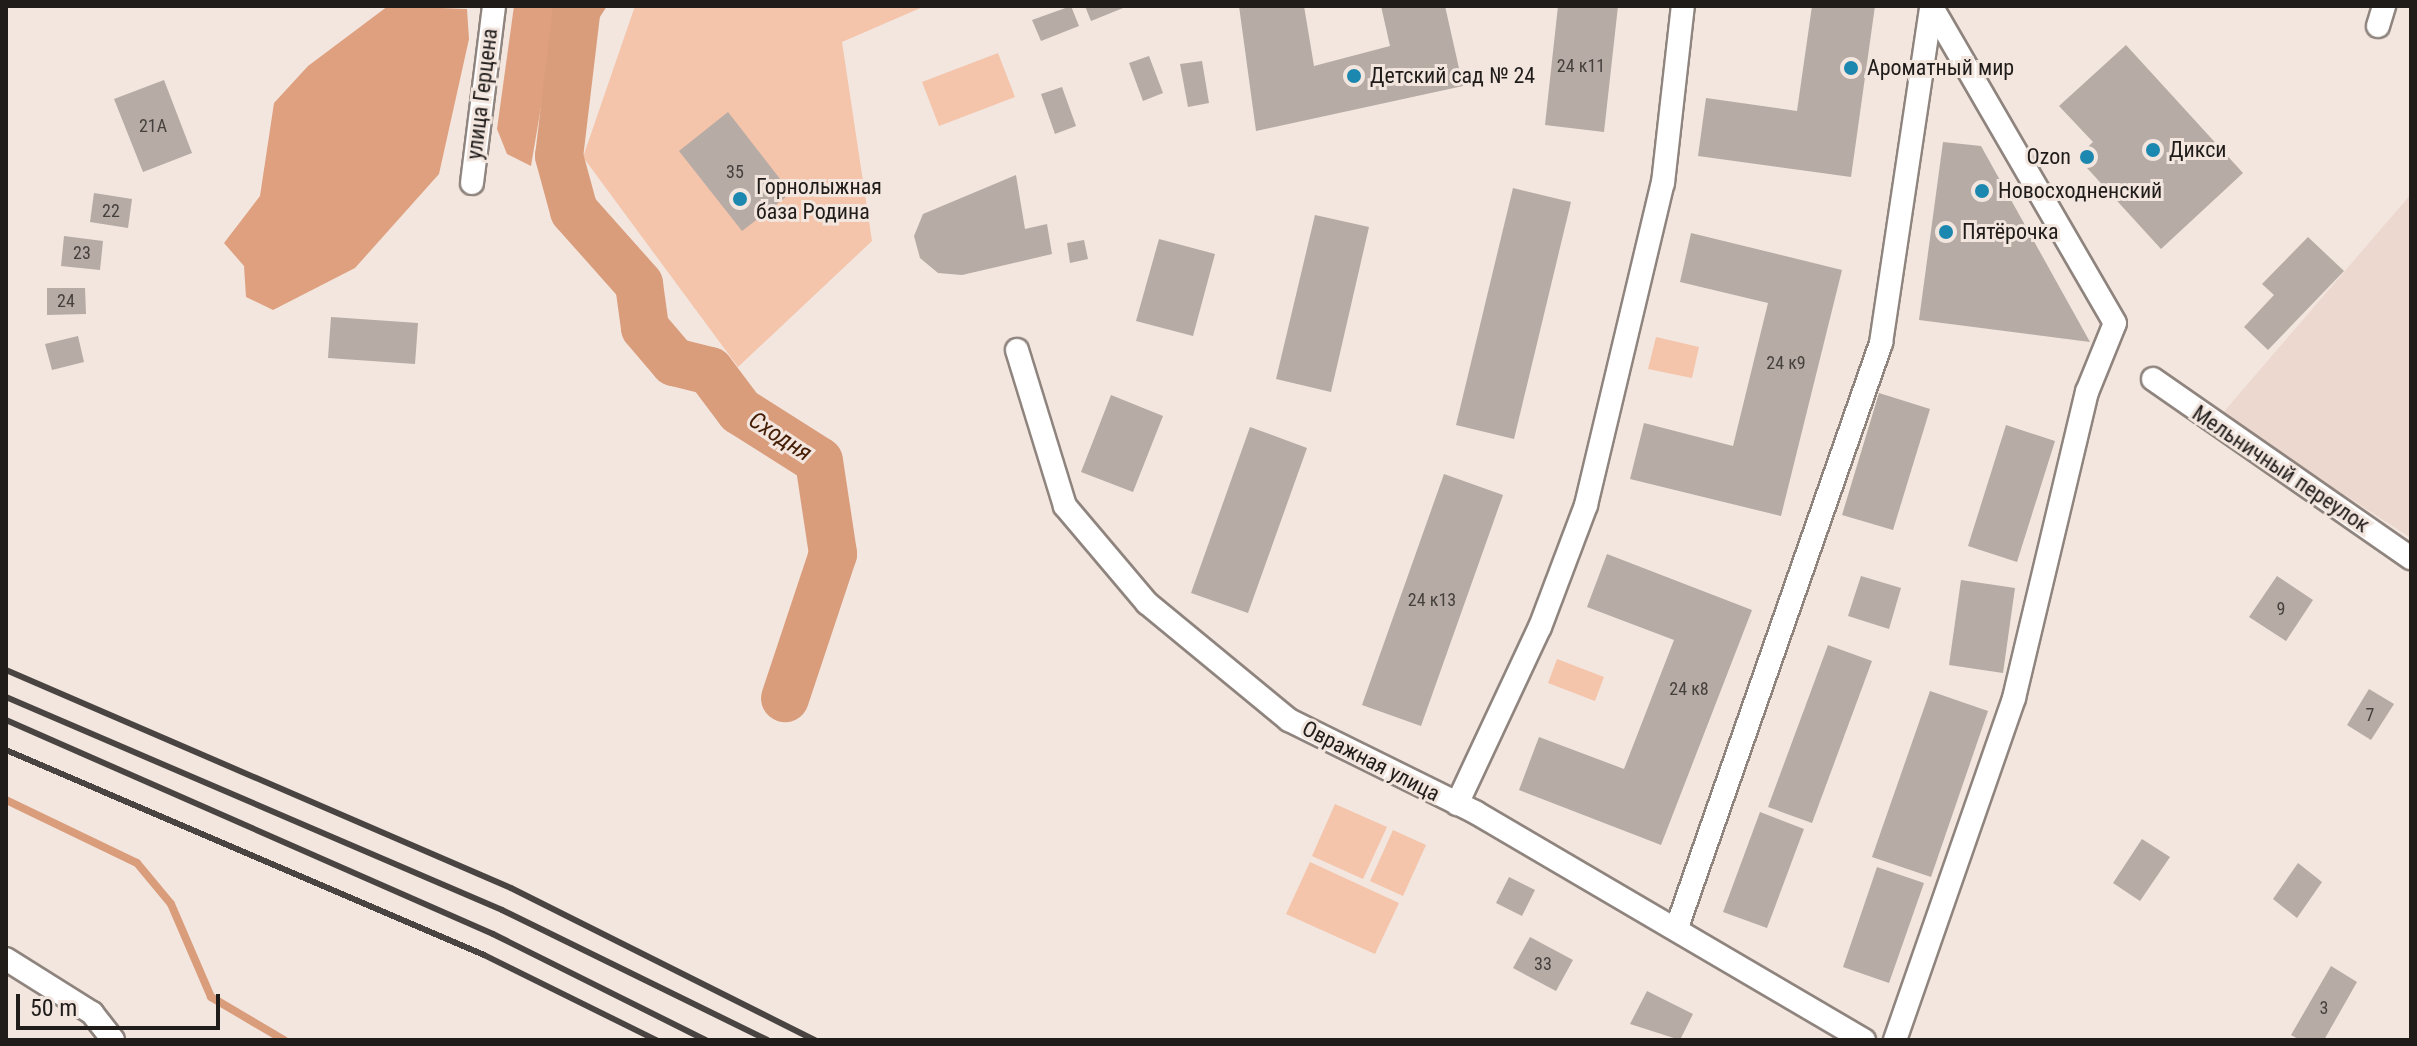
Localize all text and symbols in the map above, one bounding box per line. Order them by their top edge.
street label: улица Герцена [461,27,503,161]
house number: 24 к11 [1557,55,1605,77]
place label: Ароматный мир [1867,55,2014,81]
marker: Ароматный мир [1842,59,1860,77]
place label: Детский сад № 24 [1370,63,1535,89]
marker: Детский сад № 24 [1345,67,1363,85]
house number: 21А [139,115,167,137]
place label: Дикси [2169,137,2226,163]
marker: Дикси [2144,141,2162,159]
place label: Ozon [2027,144,2071,170]
marker: Ozon [2078,148,2096,166]
house number: 35 [726,161,744,183]
place label: Горнолыжная база Родина [756,173,882,224]
place label: Новосходненский [1998,178,2162,204]
marker: Новосходненский [1973,182,1991,200]
marker: Горнолыжная база Родина [731,190,749,208]
house number: 22 [102,200,120,222]
place label: Пятёрочка [1962,219,2059,245]
marker: Пятёрочка [1937,223,1955,241]
house number: 23 [73,242,91,264]
house number: 24 [57,290,75,312]
house number: 24 к9 [1766,352,1806,374]
street label: Мельничный переулок [2187,400,2375,538]
water label: Сходня [743,406,817,468]
house number: 24 к13 [1408,589,1456,611]
house number: 9 [2277,598,2285,620]
house number: 24 к8 [1669,678,1709,700]
house number: 7 [2366,704,2374,726]
street label: Овражная улица [1298,715,1444,807]
house number: 33 [1534,953,1552,975]
scale bar [20,978,224,1028]
text: 50 m [30,994,77,1022]
house number: 3 [2320,997,2328,1019]

